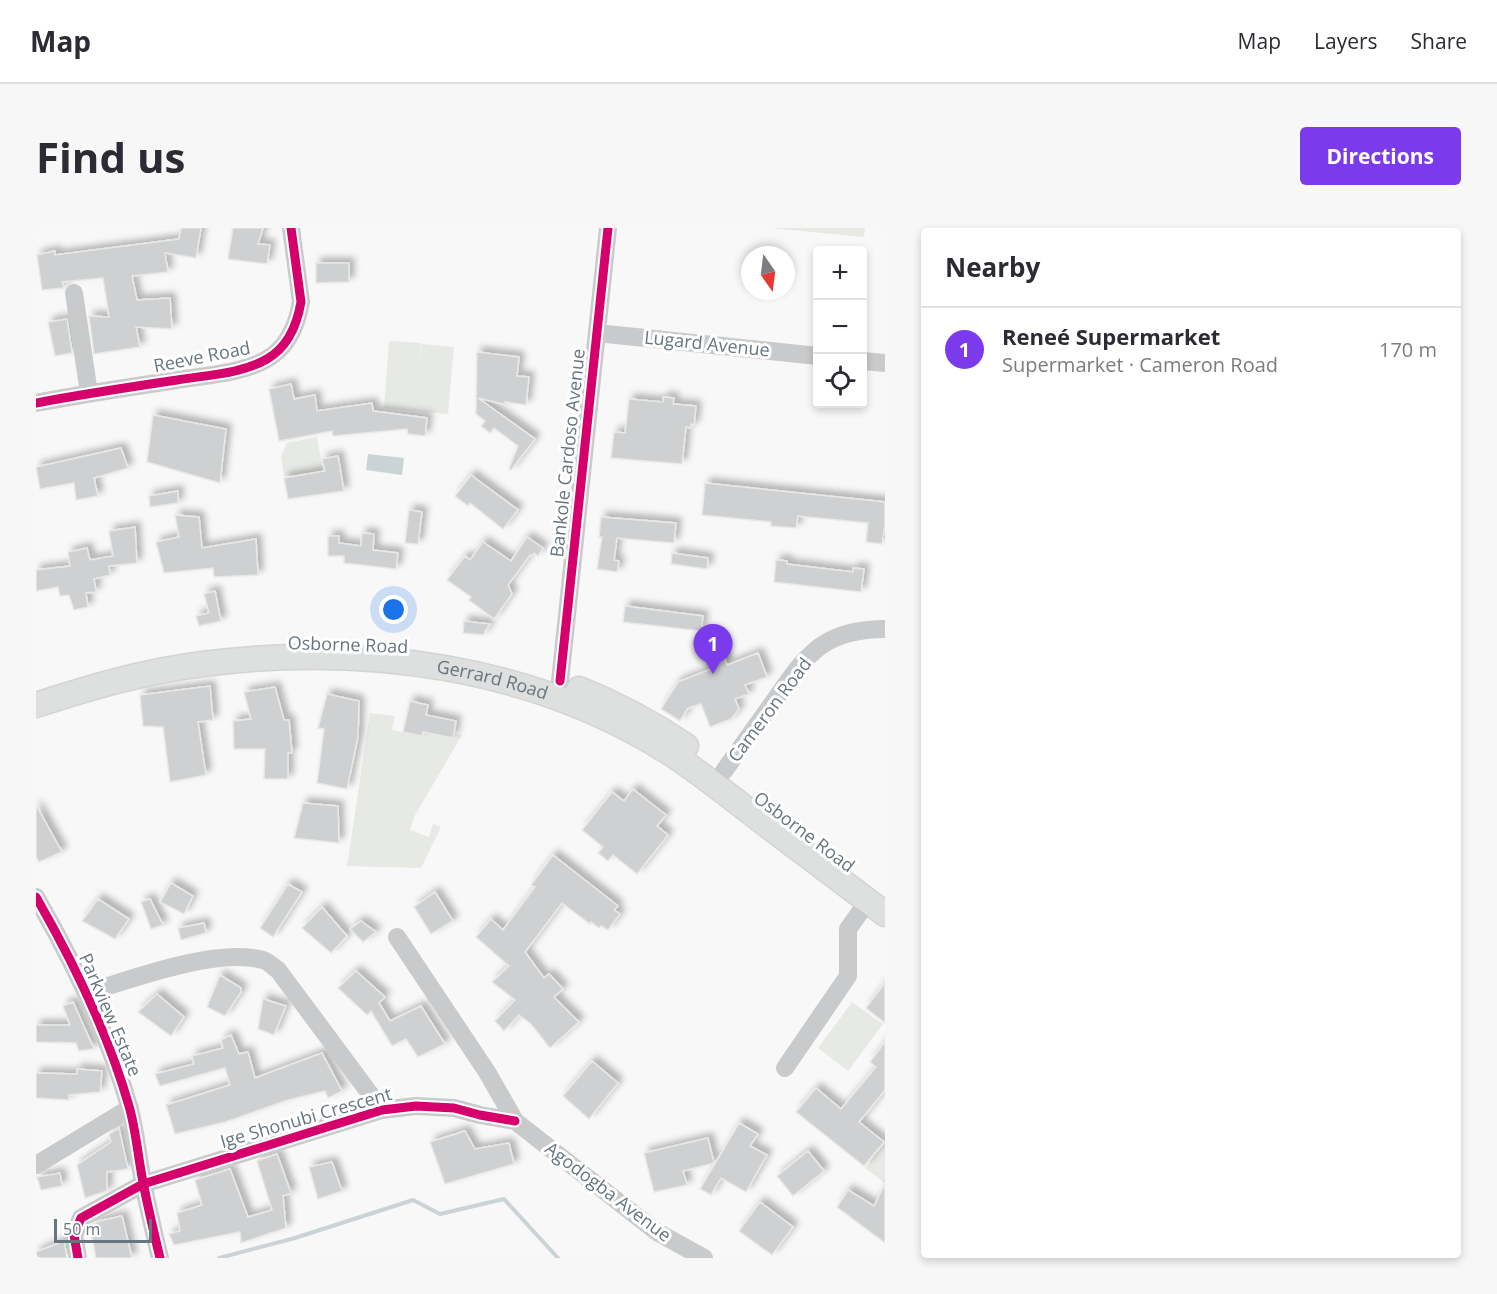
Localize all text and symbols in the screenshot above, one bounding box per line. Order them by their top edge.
text: Map [30,22,91,60]
text: Map [1238,27,1281,55]
text: Layers [1314,27,1378,55]
text: Share [1411,27,1467,55]
button: Directions [1300,127,1461,185]
text: Find us [36,128,185,185]
north arrow [741,246,795,300]
map controls [813,246,867,408]
button: + [813,246,867,300]
text: Nearby [945,249,1040,285]
button: − [813,300,867,354]
text: Reneé Supermarket [1002,321,1220,351]
street label: Lugard Avenue [643,324,771,362]
street label: Reeve Road [151,335,252,377]
text: 1 [959,336,970,363]
text: 170 m [1379,336,1437,363]
street label: Bankole Cardoso Avenue [544,347,590,558]
text: Supermarket · Cameron Road [1002,351,1278,378]
button: locate [813,354,867,408]
your location [379,595,408,624]
pin: 1 [694,624,732,674]
street label: Osborne Road [287,630,409,658]
street label: Cameron Road [722,652,816,767]
street label: Gerrard Road [435,654,552,705]
street label: Osborne Road [749,785,860,877]
street label: Parkview Estate [74,949,148,1080]
street label: Ige Shonubi Crescent [217,1081,394,1153]
street label: Agodogba Avenue [541,1136,677,1247]
scale bar [54,1216,152,1244]
text: 50 m [63,1218,100,1240]

